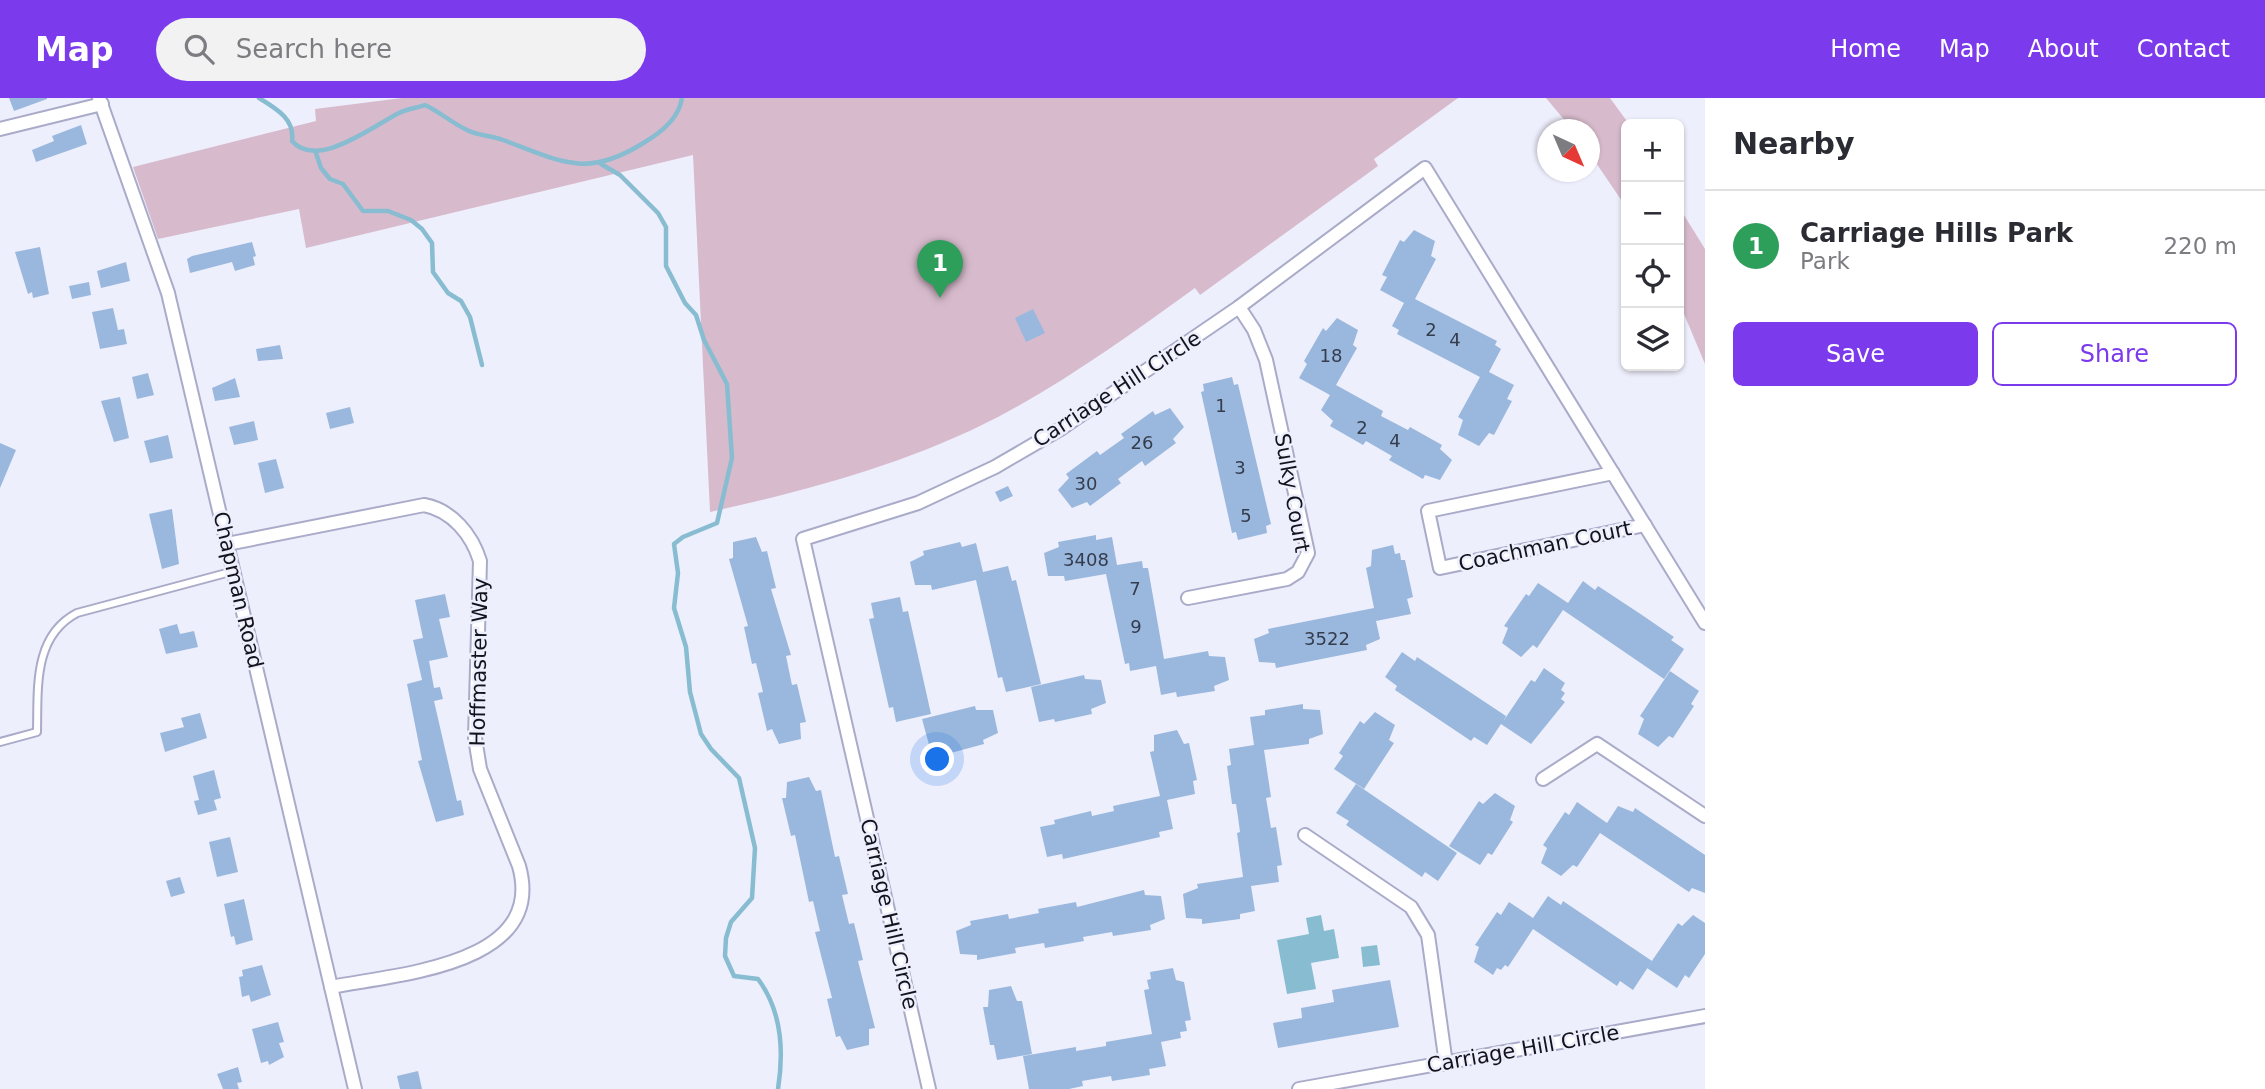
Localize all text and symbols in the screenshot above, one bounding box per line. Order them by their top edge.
search box [156,18,646,81]
text: Map [35,30,114,69]
icon: search [180,30,218,68]
text: Search here [236,34,392,64]
text: Home [1830,35,1901,63]
text: Map [1939,35,1990,63]
text: About [2028,35,2099,63]
text: Contact [2137,35,2230,63]
north arrow [1537,119,1600,182]
map controls [1621,119,1684,371]
button: + [1621,119,1684,182]
text: Nearby [1733,126,1855,161]
button: − [1621,182,1684,245]
text: Carriage Hills Park [1800,218,2073,248]
text: 1 [1748,233,1764,259]
text: 220 m [2163,233,2237,259]
pin: 1 [917,240,963,298]
button: locate [1621,245,1684,308]
text: Park [1800,248,1850,274]
button: layers [1621,308,1684,371]
house number: 2 [1425,319,1437,340]
button: Save [1733,322,1978,386]
button: Share [1992,322,2237,386]
street label: Carriage Hill Circle [1029,326,1205,452]
house number: 4 [1449,329,1461,350]
house number: 18 [1320,345,1342,366]
house number: 1 [1215,395,1227,416]
house number: 2 [1356,417,1368,438]
house number: 4 [1389,430,1401,451]
street label: Sulky Court [1270,431,1314,555]
house number: 26 [1131,432,1153,453]
house number: 3 [1234,457,1246,478]
house number: 30 [1075,473,1097,494]
house number: 5 [1240,505,1252,526]
street label: Chapman Road [208,509,268,671]
street label: Coachman Court [1456,516,1634,576]
house number: 3408 [1063,549,1109,570]
street label: Hoffmaster Way [466,578,492,746]
house number: 7 [1129,578,1141,599]
house number: 9 [1130,616,1142,637]
house number: 3522 [1304,628,1350,649]
your location [920,742,954,776]
street label: Carriage Hill Circle [855,816,923,1012]
street label: Carriage Hill Circle [1425,1020,1621,1078]

